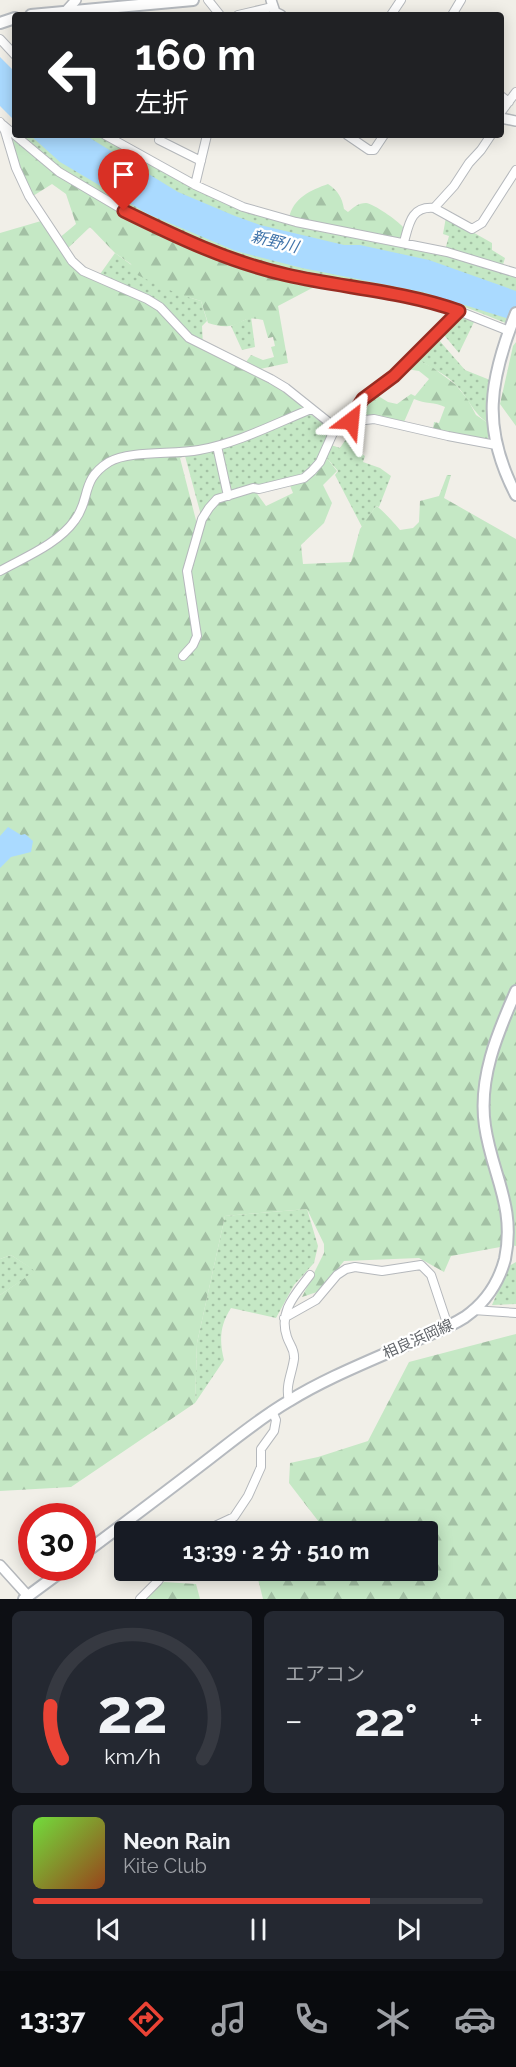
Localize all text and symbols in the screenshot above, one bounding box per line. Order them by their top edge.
text: 160 m [135,31,256,80]
icon: left [36,36,114,114]
text: 左折 [135,87,189,118]
pin [98,149,149,211]
icon: arrive [107,158,140,191]
water label: 新野川 [249,226,302,257]
position arrow [319,389,383,453]
street label: 相良浜岡線 [380,1316,456,1362]
speed limit sign: 30 [18,1503,96,1581]
text: 13:39 · 2 分 · 510 m [183,1538,369,1564]
text: エアコン [285,1662,365,1686]
text: 22 [97,1674,167,1748]
text: 22° [354,1694,418,1747]
text: − [285,1701,303,1740]
text: + [469,1701,483,1740]
text: km/h [104,1744,160,1769]
text: Neon Rain [123,1828,231,1854]
text: Kite Club [123,1854,207,1878]
icon: previous [92,1913,125,1946]
icon: pause [242,1913,275,1946]
icon: next [392,1913,425,1946]
icon: directions [125,1998,167,2040]
icon: music [208,1998,250,2040]
icon: phone [290,1998,332,2040]
icon: climate [372,1998,414,2040]
icon: car [454,1998,496,2040]
text: 13:37 [20,2004,85,2035]

